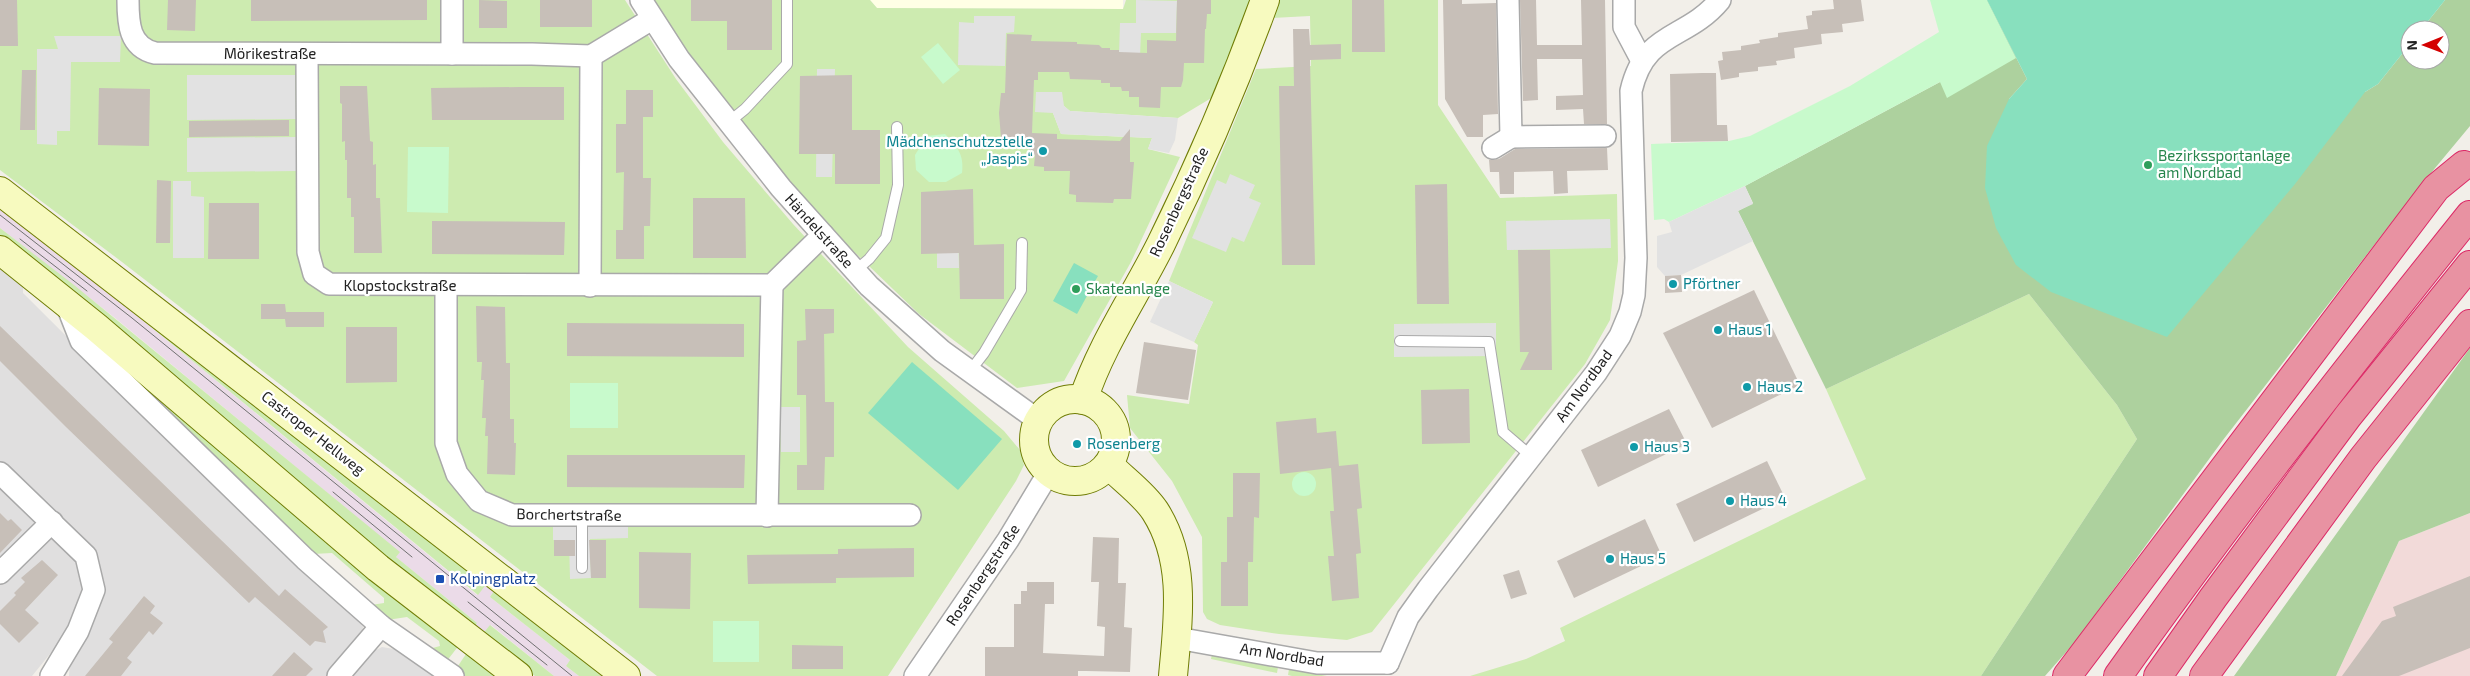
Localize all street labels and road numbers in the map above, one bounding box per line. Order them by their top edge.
street label: Mörikestraße [224,44,316,62]
street label: Rosenbergstraße [1145,144,1211,259]
street label: Händelstraße [782,189,858,271]
street label: Klopstockstraße [343,276,457,294]
street label: Am Nordbad [1551,346,1615,425]
street label: Castroper Hellweg [259,386,369,478]
street label: Borchertstraße [516,504,622,524]
street label: Rosenbergstraße [941,520,1023,629]
street label: Am Nordbad [1239,638,1325,670]

